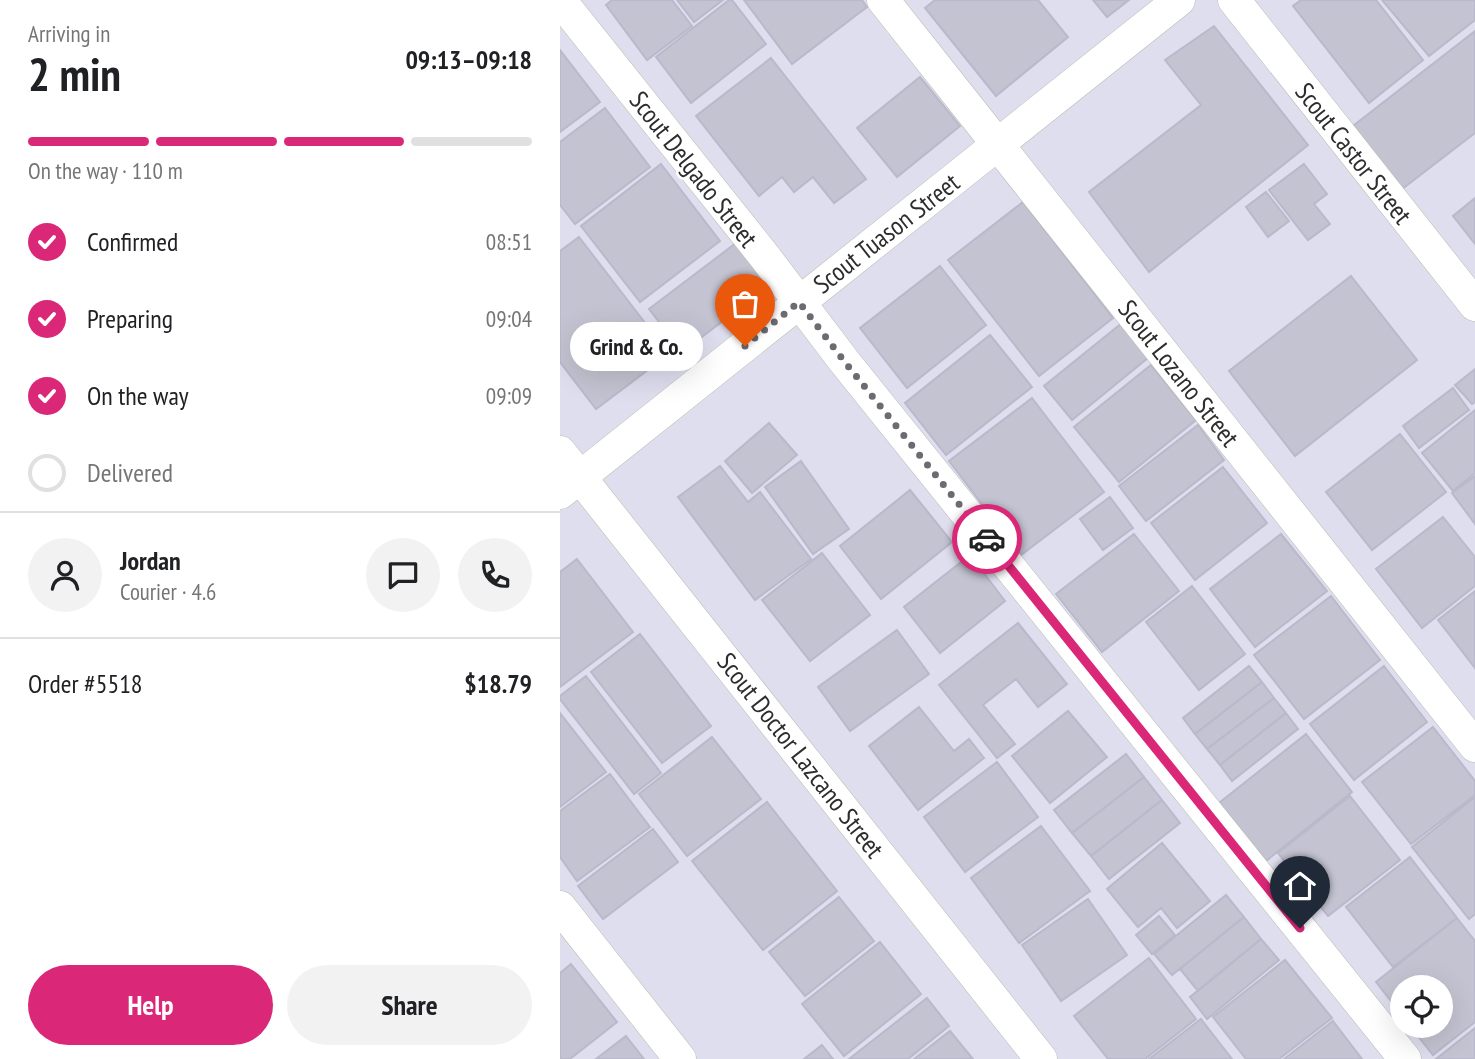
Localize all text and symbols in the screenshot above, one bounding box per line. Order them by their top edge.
text: Arriving in [28,19,110,48]
text: 09:13–09:18 [405,43,532,76]
text: 2 min [28,44,121,104]
street label: Scout Castor Street [1289,76,1419,230]
street label: Scout Delgado Street [623,84,765,254]
text: On the way · 110 m [28,156,183,185]
street label: Scout Tuason Street [806,166,966,300]
icon: check [28,223,66,261]
text: Confirmed [87,225,178,258]
text: 08:51 [486,227,532,256]
pin [715,274,775,346]
icon: bag [726,285,764,323]
street label: Scout Lozano Street [1111,293,1247,453]
icon: check [28,300,66,338]
text: Preparing [87,302,173,335]
text: 09:04 [486,304,532,333]
callout: Grind & Co. [570,322,703,370]
text: Grind & Co. [590,332,683,361]
icon: check [28,377,66,415]
text: On the way [87,379,189,412]
text: 09:09 [486,381,532,410]
text: Delivered [87,456,173,489]
courier [952,504,1022,574]
icon: car [968,520,1006,558]
button: person [28,538,102,612]
button: chat [366,538,440,612]
button: phone [458,538,532,612]
text: Jordan [120,544,181,577]
text: Courier · 4.6 [120,577,216,606]
street label: Scout Doctor Lazcano Street [711,646,891,864]
text: Order #5518 [28,667,143,700]
text: $18.79 [464,667,532,700]
pin [1270,856,1330,928]
icon: home [1281,867,1319,905]
button: Help [28,965,273,1045]
button: Share [287,965,532,1045]
map controls [1390,975,1453,1038]
button: locate [1390,975,1453,1038]

